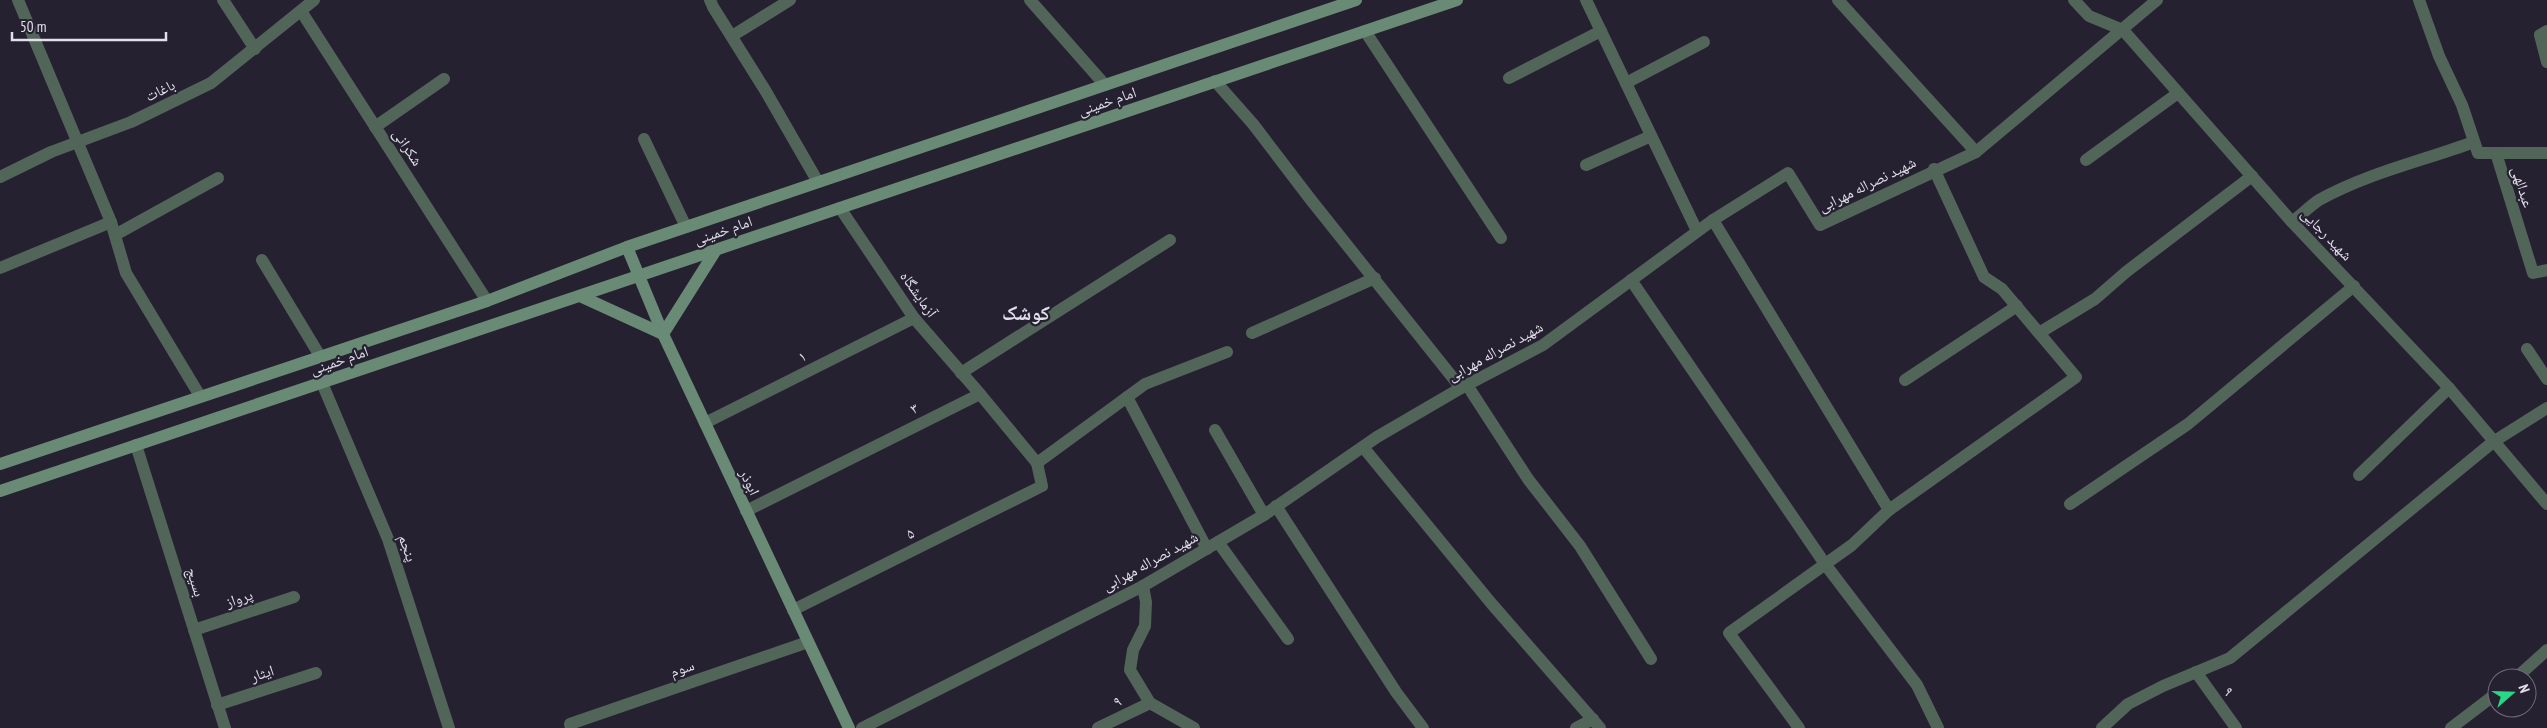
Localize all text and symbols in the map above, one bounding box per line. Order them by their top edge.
scale bar [12,10,166,42]
text: 50 m [20,17,46,36]
street label: باغات [142,75,178,105]
street label: امام خمینی [1075,82,1139,121]
street label: شکرانی [388,125,427,170]
street label: شهید نصراله مهرابی [1815,152,1920,217]
street label: عبدالهی [2507,164,2538,210]
street label: شهید رجایی [2297,204,2357,265]
street label: امام خمینی [691,211,755,250]
street label: آزمایشگاه [896,267,942,322]
district label: کوشک [1002,300,1050,326]
street label: شهید نصراله مهرابی [1444,317,1547,386]
street label: امام خمینی [307,341,371,380]
street label: ۱ [795,346,809,366]
street label: ۳ [907,398,922,418]
street label: ابوذر [735,465,764,498]
street label: ۵ [903,523,918,543]
street label: شهید نصراله مهرابی [1099,527,1202,596]
street label: پنجم [394,532,421,564]
street label: بسیج [182,565,209,599]
street label: پرواز [222,585,255,612]
street label: سوم [667,655,697,682]
street label: ایثار [247,660,276,686]
north arrow [2487,668,2537,718]
text: N [2514,682,2534,695]
street label: ۹ [2219,683,2239,699]
street label: ۹ [1110,691,1124,711]

